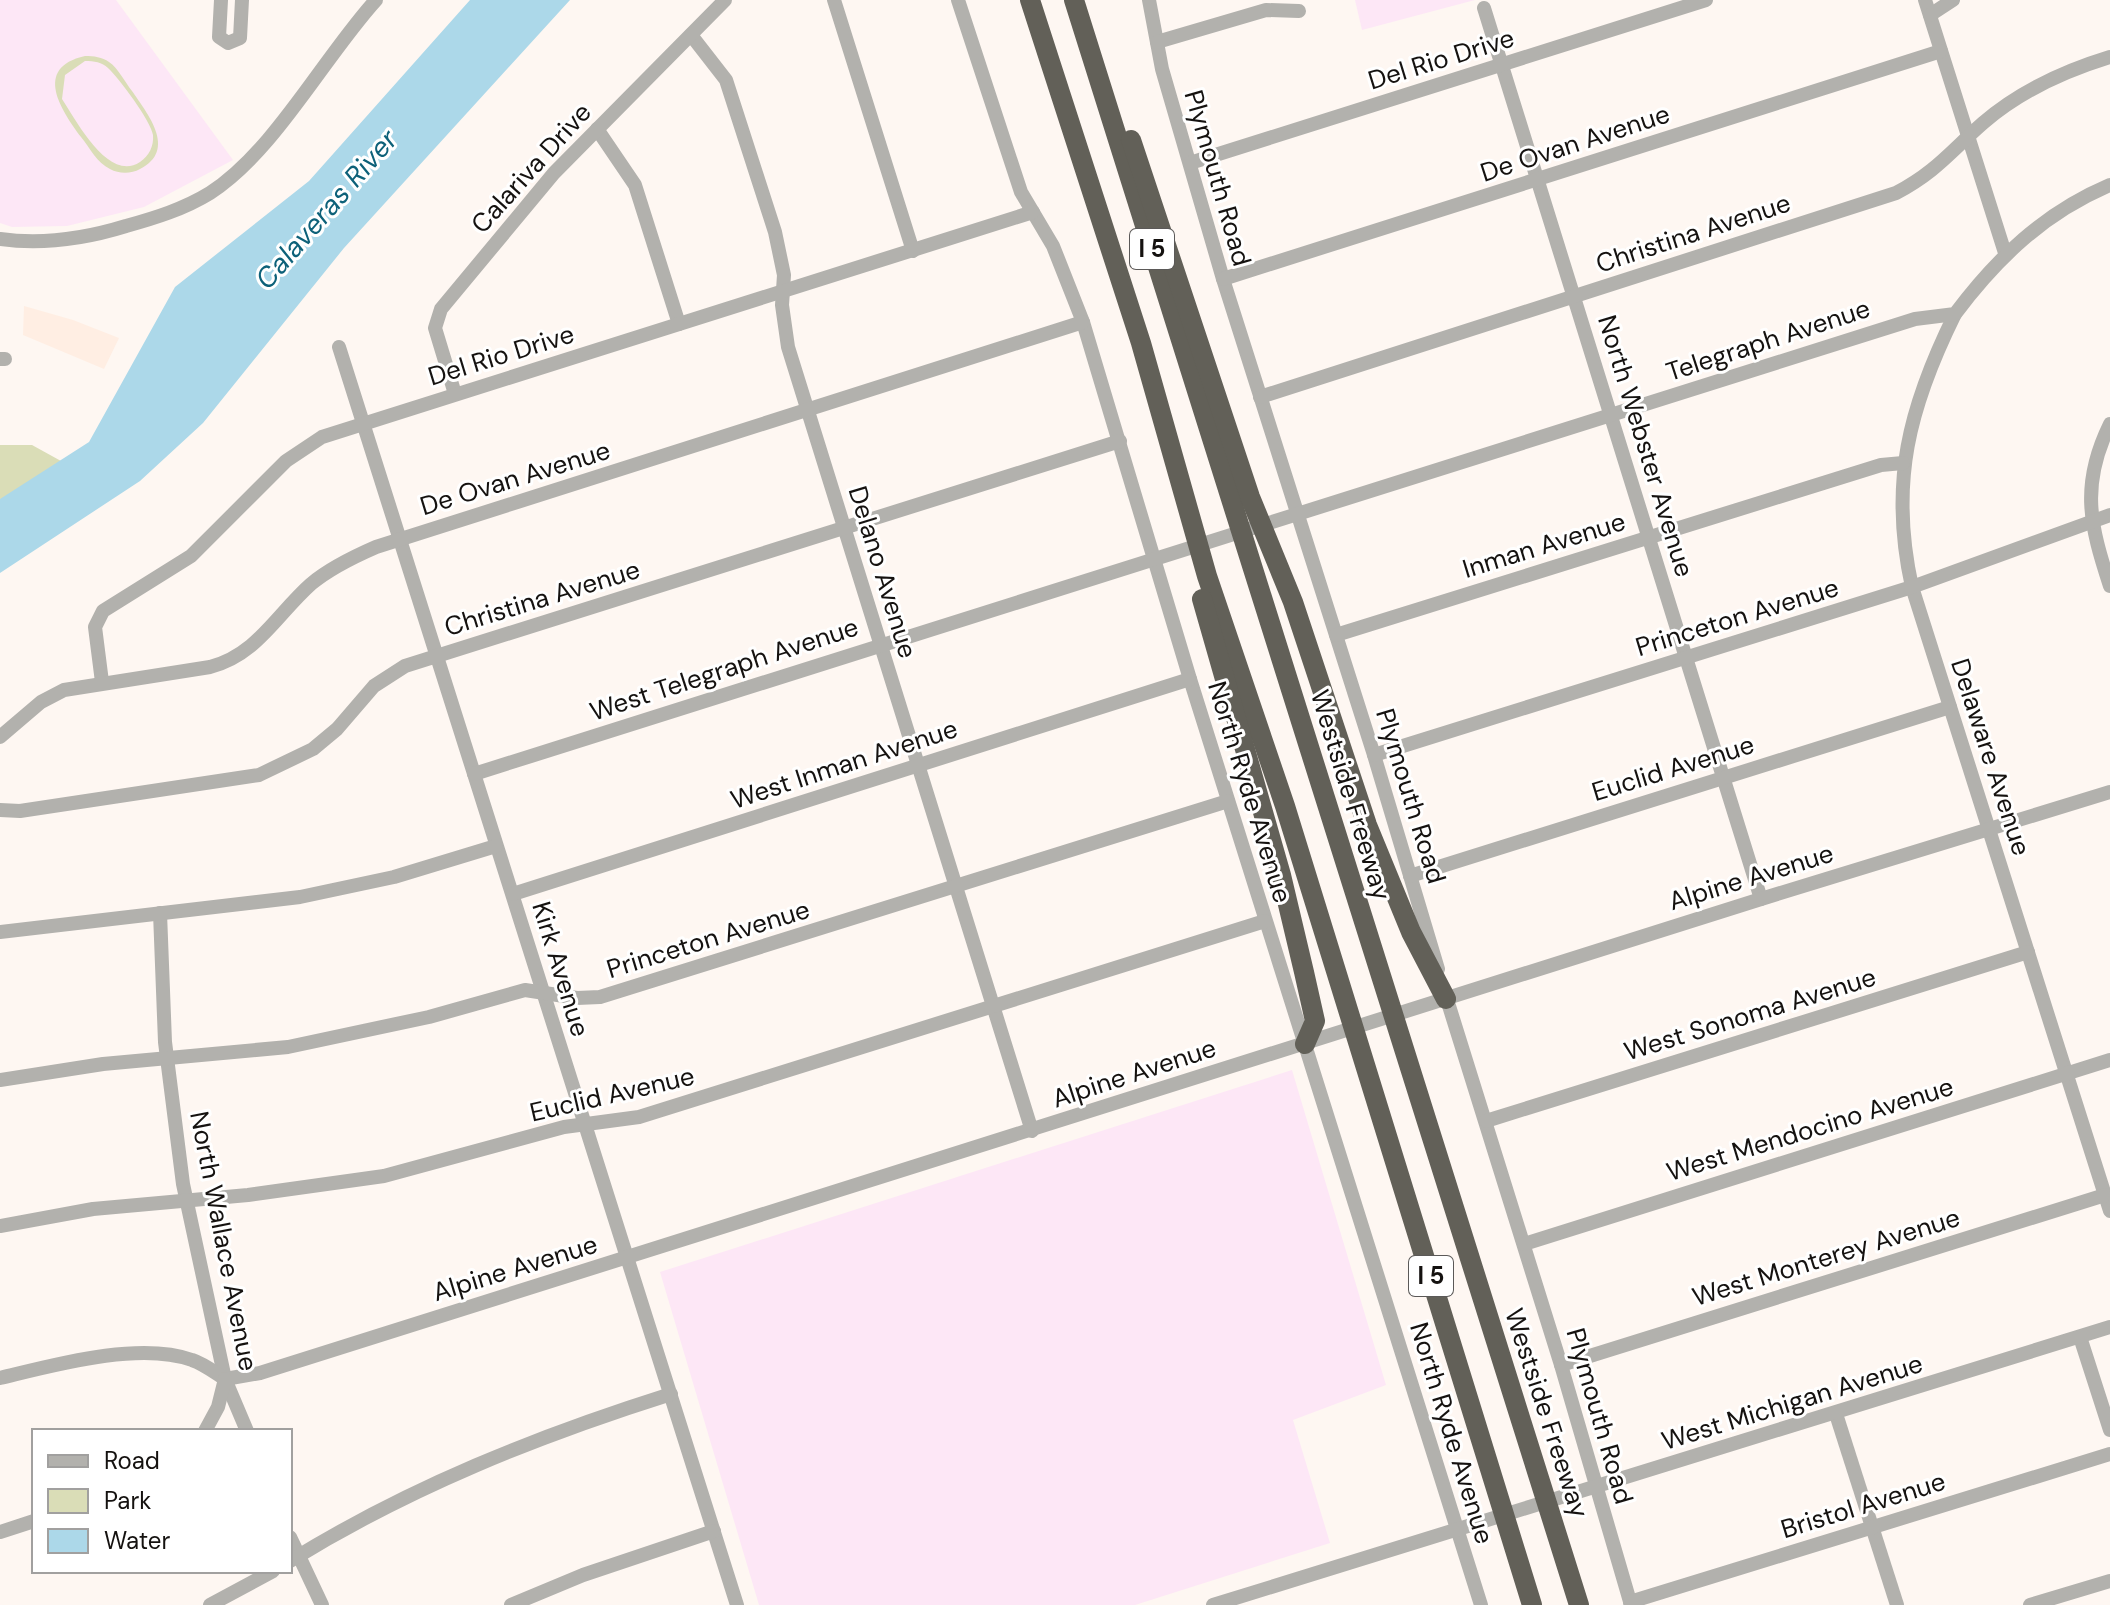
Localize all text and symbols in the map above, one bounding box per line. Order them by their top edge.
street label: Del Rio Drive [1364,21,1518,97]
street label: Plymouth Road [1177,86,1259,270]
street label: Calariva Drive [463,96,599,240]
street label: De Ovan Avenue [1476,96,1674,190]
water label: Calaveras River [247,121,406,297]
street label: Christina Avenue [1591,186,1795,280]
road number: I 5 [1130,229,1174,269]
street label: Telegraph Avenue [1662,291,1874,389]
street label: North Webster Avenue [1590,311,1702,581]
street label: Del Rio Drive [424,317,578,393]
street label: De Ovan Avenue [416,433,614,523]
street label: Delano Avenue [841,482,925,662]
street label: Inman Avenue [1458,504,1630,586]
street label: Christina Avenue [440,552,644,644]
street label: Princeton Avenue [1631,570,1843,664]
street label: West Telegraph Avenue [585,609,863,729]
street label: Delaware Avenue [1943,654,2039,860]
street label: North Ryde Avenue [1200,677,1300,907]
street label: Westside Freeway [1303,686,1399,904]
street label: Plymouth Road [1368,704,1454,888]
street label: West Inman Avenue [726,711,962,817]
street label: Euclid Avenue [1588,727,1758,809]
street label: Alpine Avenue [1664,836,1838,918]
street label: Princeton Avenue [602,892,814,986]
street label: Kirk Avenue [524,897,598,1041]
street label: West Sonoma Avenue [1620,959,1880,1069]
street label: Alpine Avenue [1048,1030,1220,1116]
street label: Euclid Avenue [526,1059,698,1129]
street label: West Mendocino Avenue [1662,1069,1958,1189]
street label: North Wallace Avenue [182,1108,266,1374]
street label: West Monterey Avenue [1688,1200,1964,1314]
street label: Alpine Avenue [428,1227,602,1309]
road number: I 5 [1409,1256,1453,1296]
street label: Westside Freeway [1497,1304,1597,1522]
street label: North Ryde Avenue [1402,1318,1502,1548]
street label: Plymouth Road [1559,1324,1641,1508]
street label: West Michigan Avenue [1657,1346,1927,1458]
legend [32,1429,292,1573]
text: Road [104,1445,160,1476]
street label: Bristol Avenue [1777,1464,1949,1546]
text: Park [104,1485,151,1516]
text: Water [104,1525,170,1556]

